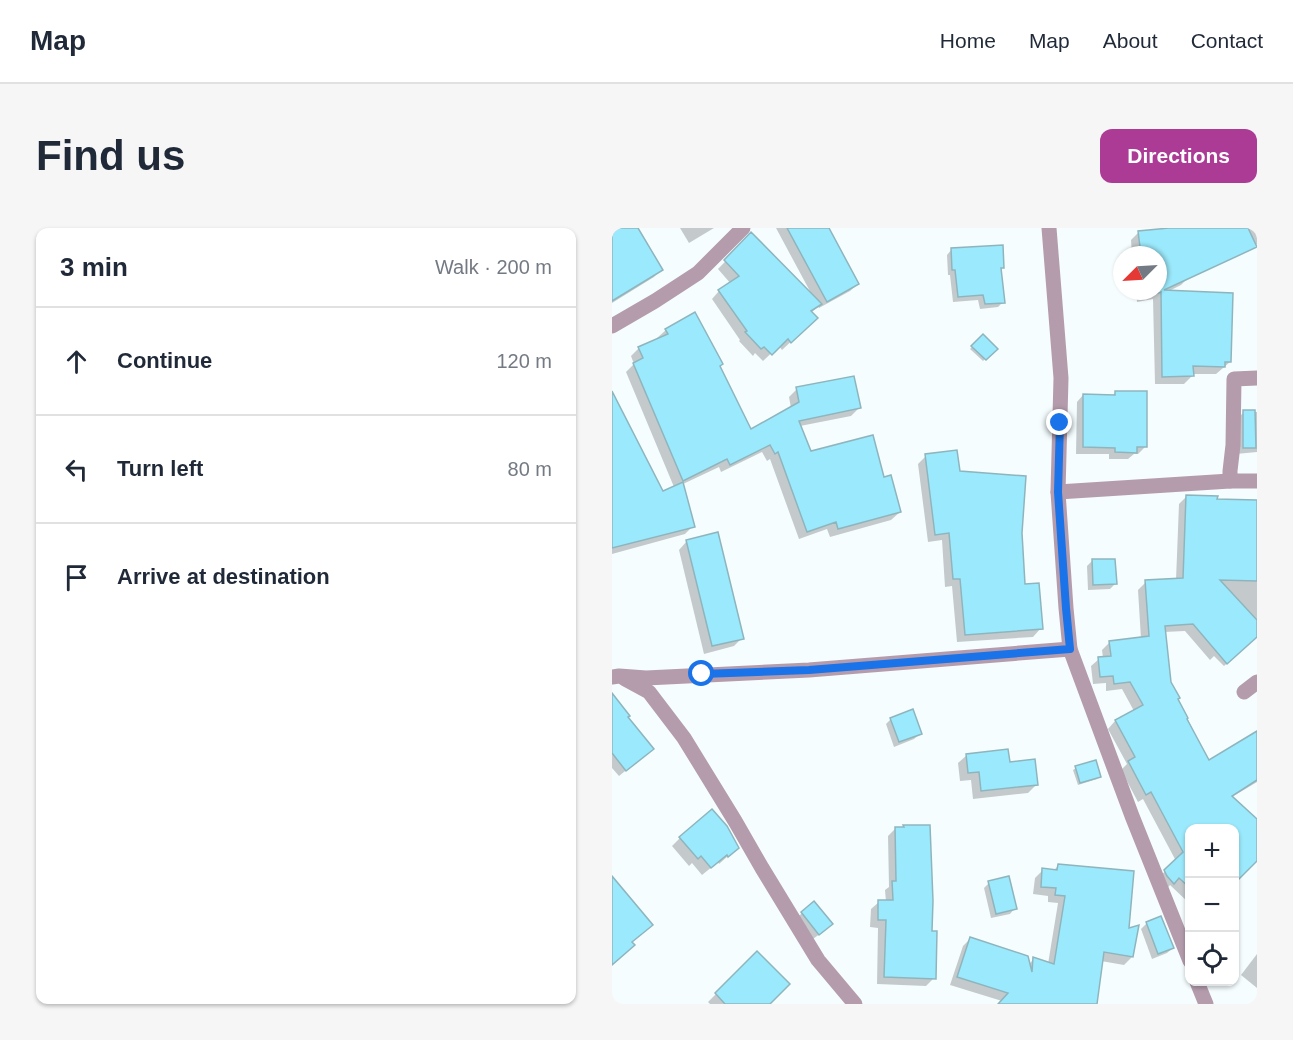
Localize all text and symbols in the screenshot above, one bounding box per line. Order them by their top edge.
text: Map [30,25,86,56]
text: Home [940,29,996,52]
text: Map [1029,29,1070,52]
text: About [1103,29,1158,52]
text: Contact [1191,29,1263,52]
button: Directions [1100,129,1257,183]
text: Find us [36,132,185,179]
north arrow [1113,246,1167,300]
text: 3 min [60,252,128,282]
text: Walk · 200 m [435,256,552,278]
icon: ahead [60,345,93,378]
text: Continue [117,348,212,373]
text: 120 m [496,350,552,372]
route end [1046,409,1072,435]
icon: left [60,453,93,486]
text: Turn left [117,456,203,481]
text: 80 m [508,458,552,480]
icon: arrive [60,561,93,594]
text: Arrive at destination [117,564,330,589]
route start [688,660,714,686]
map controls [1185,824,1239,986]
button: + [1185,824,1239,878]
button: − [1185,878,1239,932]
button: locate [1185,932,1239,986]

